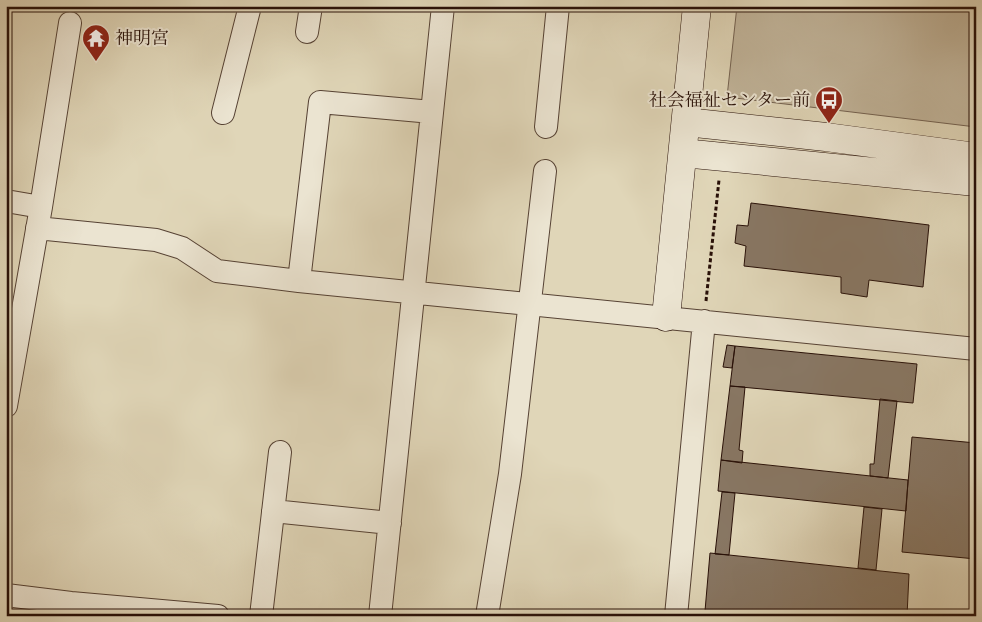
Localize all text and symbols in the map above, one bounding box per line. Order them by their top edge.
temple icon: 神明宮 [81,23,111,62]
place label: 神明宮 [115,26,169,50]
bus stop icon: 社会福祉センター前 [814,85,844,124]
place label: 社会福祉センター前 [649,88,810,112]

